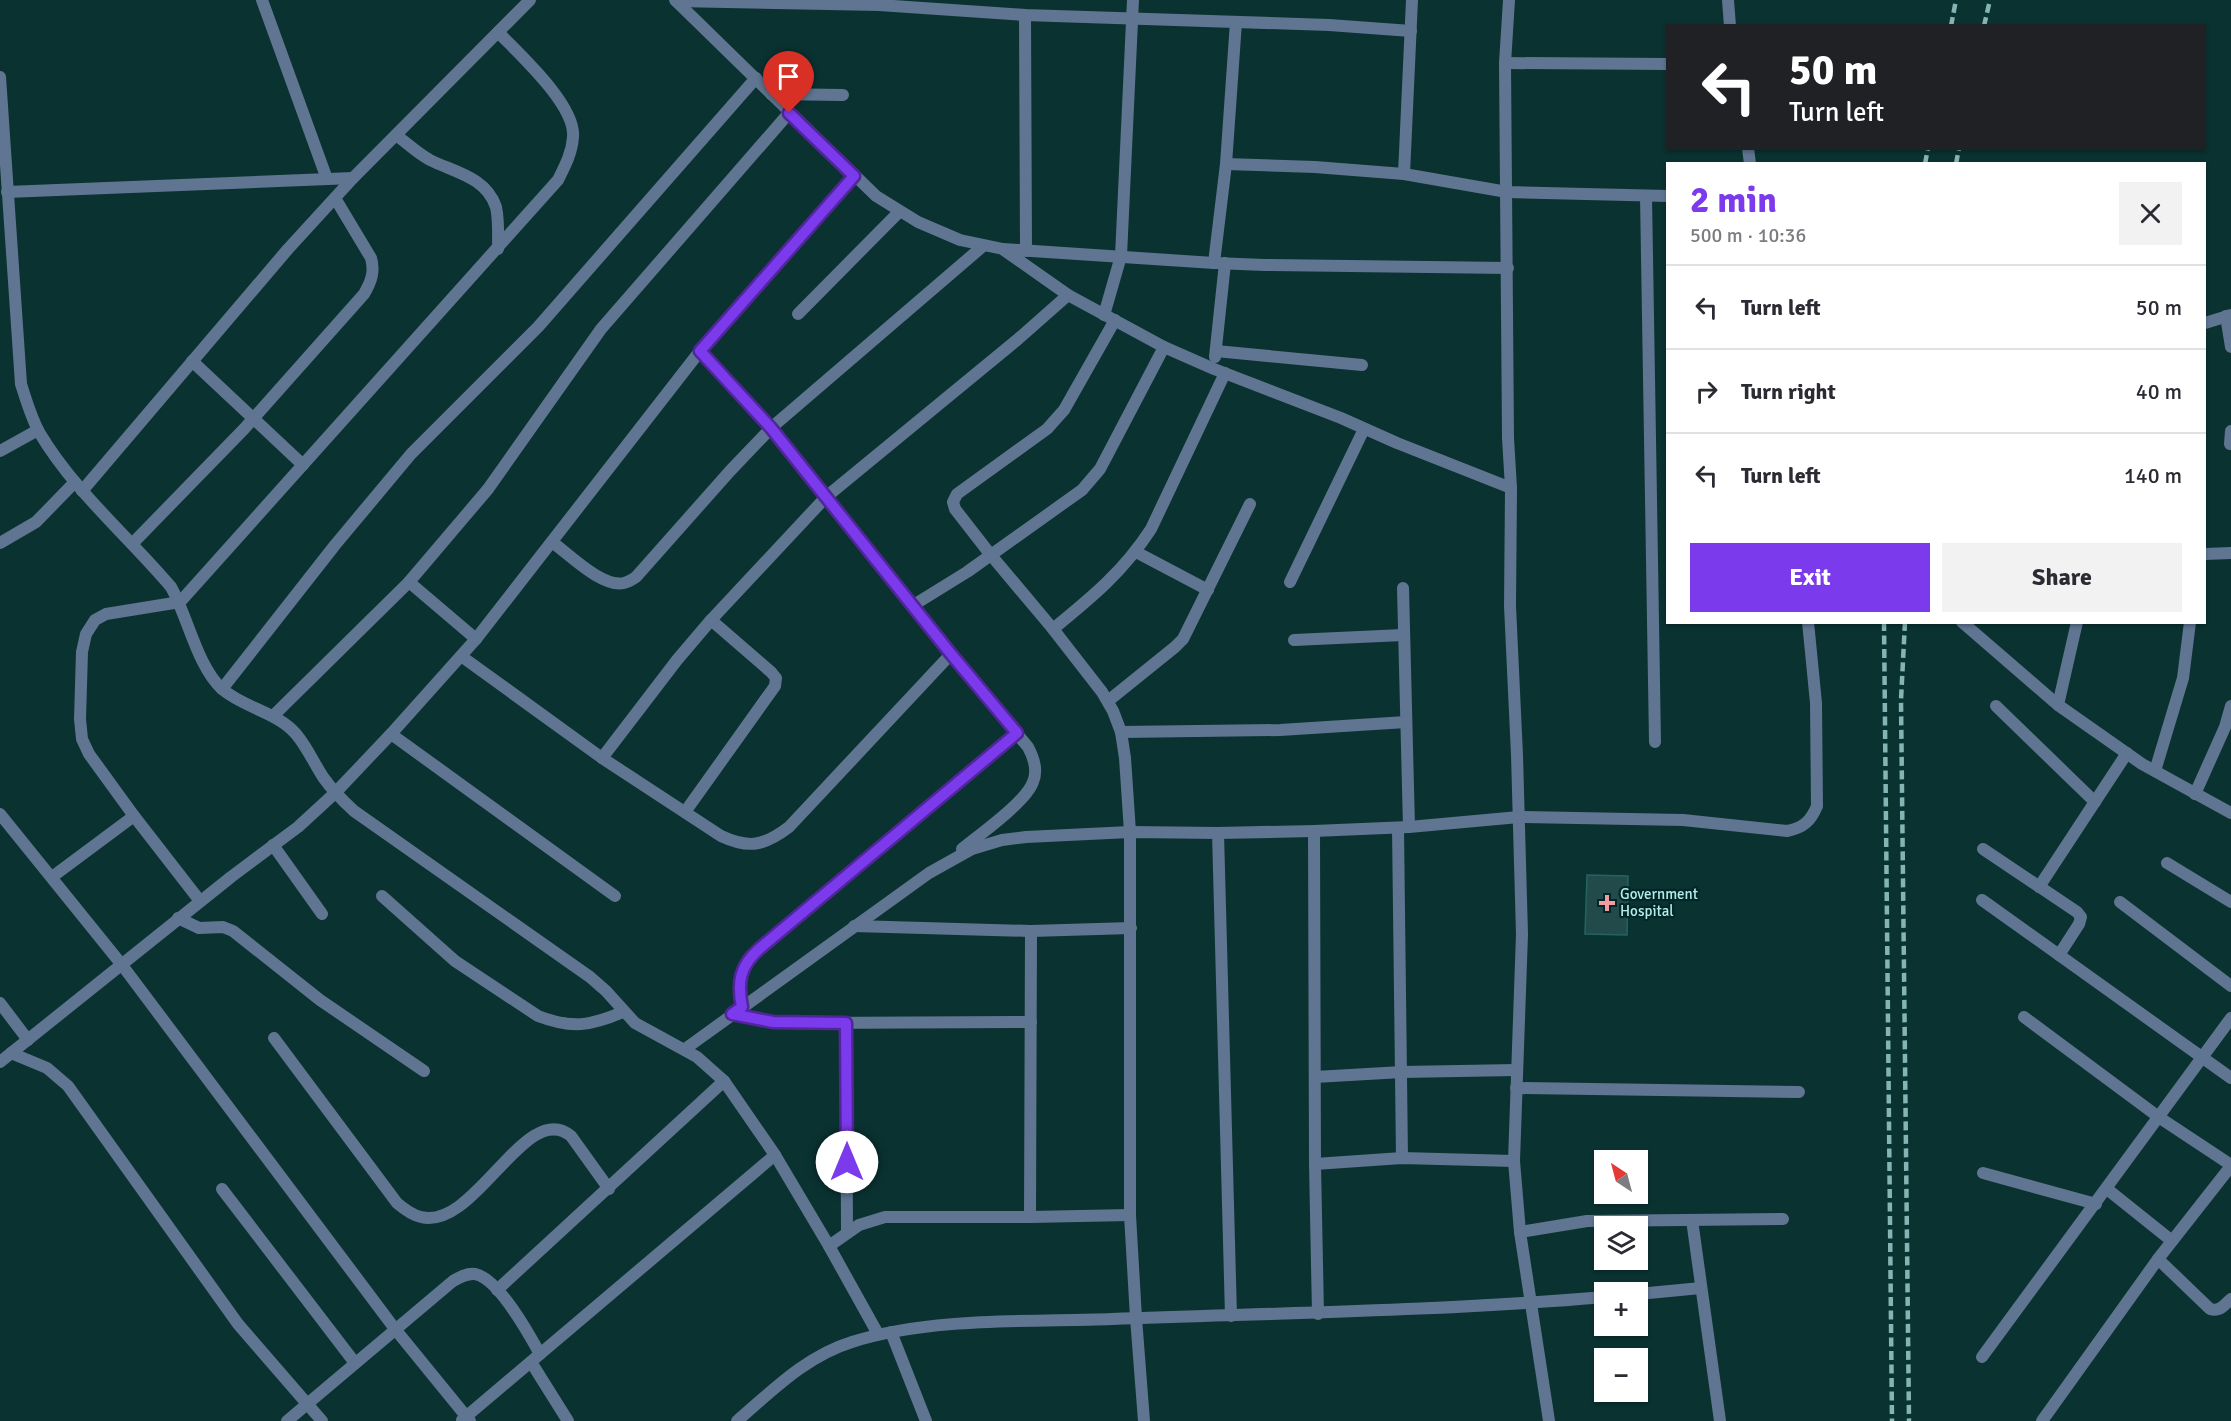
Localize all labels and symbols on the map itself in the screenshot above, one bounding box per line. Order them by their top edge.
pin [763,51,814,113]
place label: Government Hospital [1620,885,1698,920]
marker: Government Hospital [1598,894,1616,912]
position arrow [815,1130,879,1194]
north arrow [1594,1150,1648,1204]

